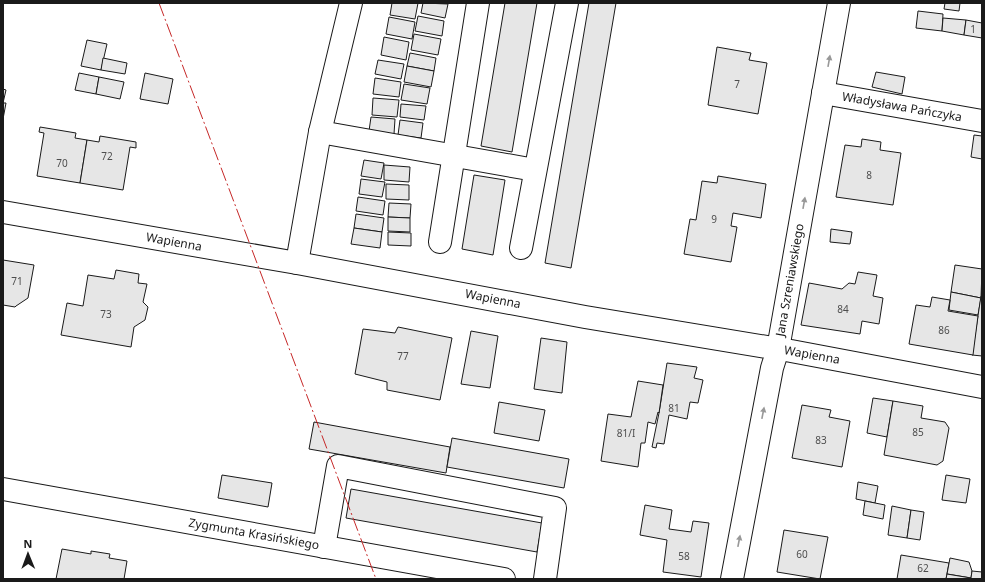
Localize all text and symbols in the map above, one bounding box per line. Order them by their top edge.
house number: 1 [970,22,976,36]
one-way arrow [826,55,832,67]
house number: 7 [734,77,740,91]
street label: Władysława Pańczyka [841,88,963,125]
house number: 72 [101,149,113,163]
house number: 70 [56,156,68,170]
house number: 8 [866,168,872,182]
one-way arrow [801,197,807,209]
house number: 9 [711,212,717,226]
street label: Jana Szreniawskiego [771,222,808,339]
street label: Wapienna [145,228,203,255]
house number: 71 [11,274,23,288]
street label: Wapienna [464,285,522,312]
house number: 84 [837,302,849,316]
house number: 73 [100,307,112,321]
house number: 86 [938,323,950,337]
street label: Wapienna [783,341,841,368]
house number: 77 [397,349,409,363]
house number: 81 [668,401,680,415]
one-way arrow [761,407,767,419]
house number: 85 [912,425,924,439]
house number: 81/I [617,426,635,440]
house number: 83 [815,433,827,447]
street label: Zygmunta Krasińskiego [187,514,321,553]
north arrow [8,534,48,574]
one-way arrow [736,535,742,547]
text: N [23,536,32,551]
house number: 60 [796,547,808,561]
house number: 58 [678,549,690,563]
house number: 62 [917,561,929,575]

